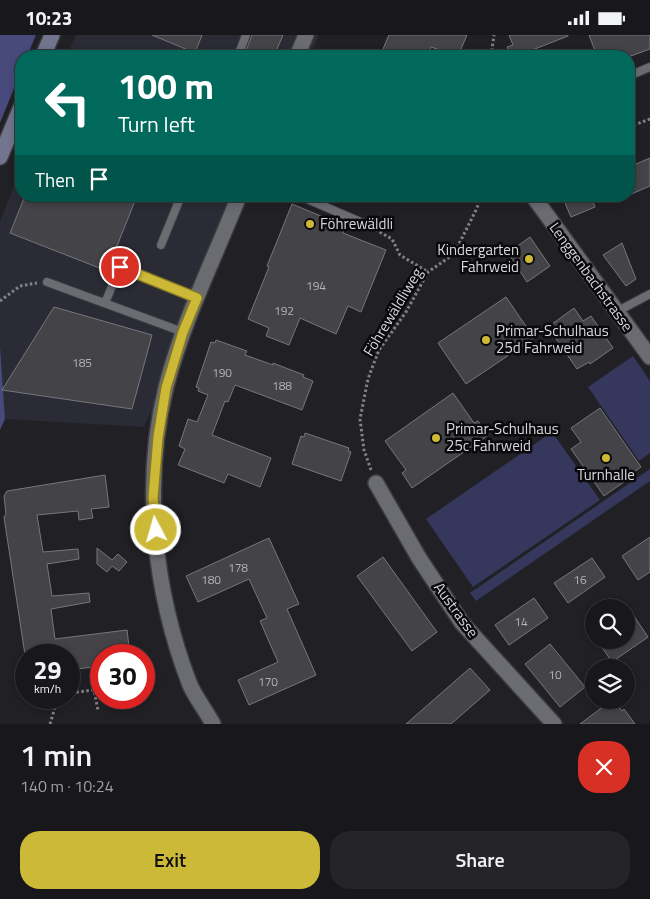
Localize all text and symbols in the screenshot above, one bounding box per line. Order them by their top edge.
text: 10:23 [25,3,72,32]
text: 100 m [118,59,214,113]
icon: left [35,70,100,135]
text: Turn left [118,107,195,141]
text: Then [35,165,75,194]
icon: arrive [85,165,113,193]
place label: Föhrewäldli [320,212,393,235]
street label: Lenggenbachstrasse [544,217,639,336]
marker: Föhrewäldli [304,218,316,230]
place label: Kindergarten Fahrweid [437,238,519,278]
pin [99,246,141,288]
icon: arrive [106,253,134,281]
marker: Kindergarten Fahrweid [523,253,535,265]
street label: Föhrewäldliweg [357,263,428,360]
house number: 194 [306,276,326,295]
house number: 192 [274,301,294,320]
place label: Primar-Schulhaus 25d Fahrweid [496,319,609,359]
marker: Primar-Schulhaus 25d Fahrweid [480,334,492,346]
house number: 185 [72,353,92,372]
house number: 190 [212,363,232,382]
house number: 188 [272,376,292,395]
place label: Primar-Schulhaus 25c Fahrweid [446,417,559,457]
marker: Primar-Schulhaus 25c Fahrweid [430,432,442,444]
marker: Turnhalle [600,452,612,464]
place label: Turnhalle [577,463,635,486]
position arrow [129,503,181,555]
house number: 178 [228,558,248,577]
house number: 180 [201,570,221,589]
house number: 16 [573,570,587,589]
street label: Austrasse [428,577,484,642]
map controls [585,599,635,709]
button: search [585,599,635,649]
house number: 14 [514,612,528,631]
speed limit sign: 30 [90,644,155,709]
text: 29 [33,651,62,689]
button: layers [585,659,635,709]
house number: 10 [548,665,562,684]
house number: 170 [258,672,278,691]
text: km/h [34,679,61,698]
text: 1 min [20,732,92,778]
button: close [578,741,630,793]
text: 140 m · 10:24 [20,774,114,798]
button: Exit [20,831,320,889]
button: Share [330,831,630,889]

